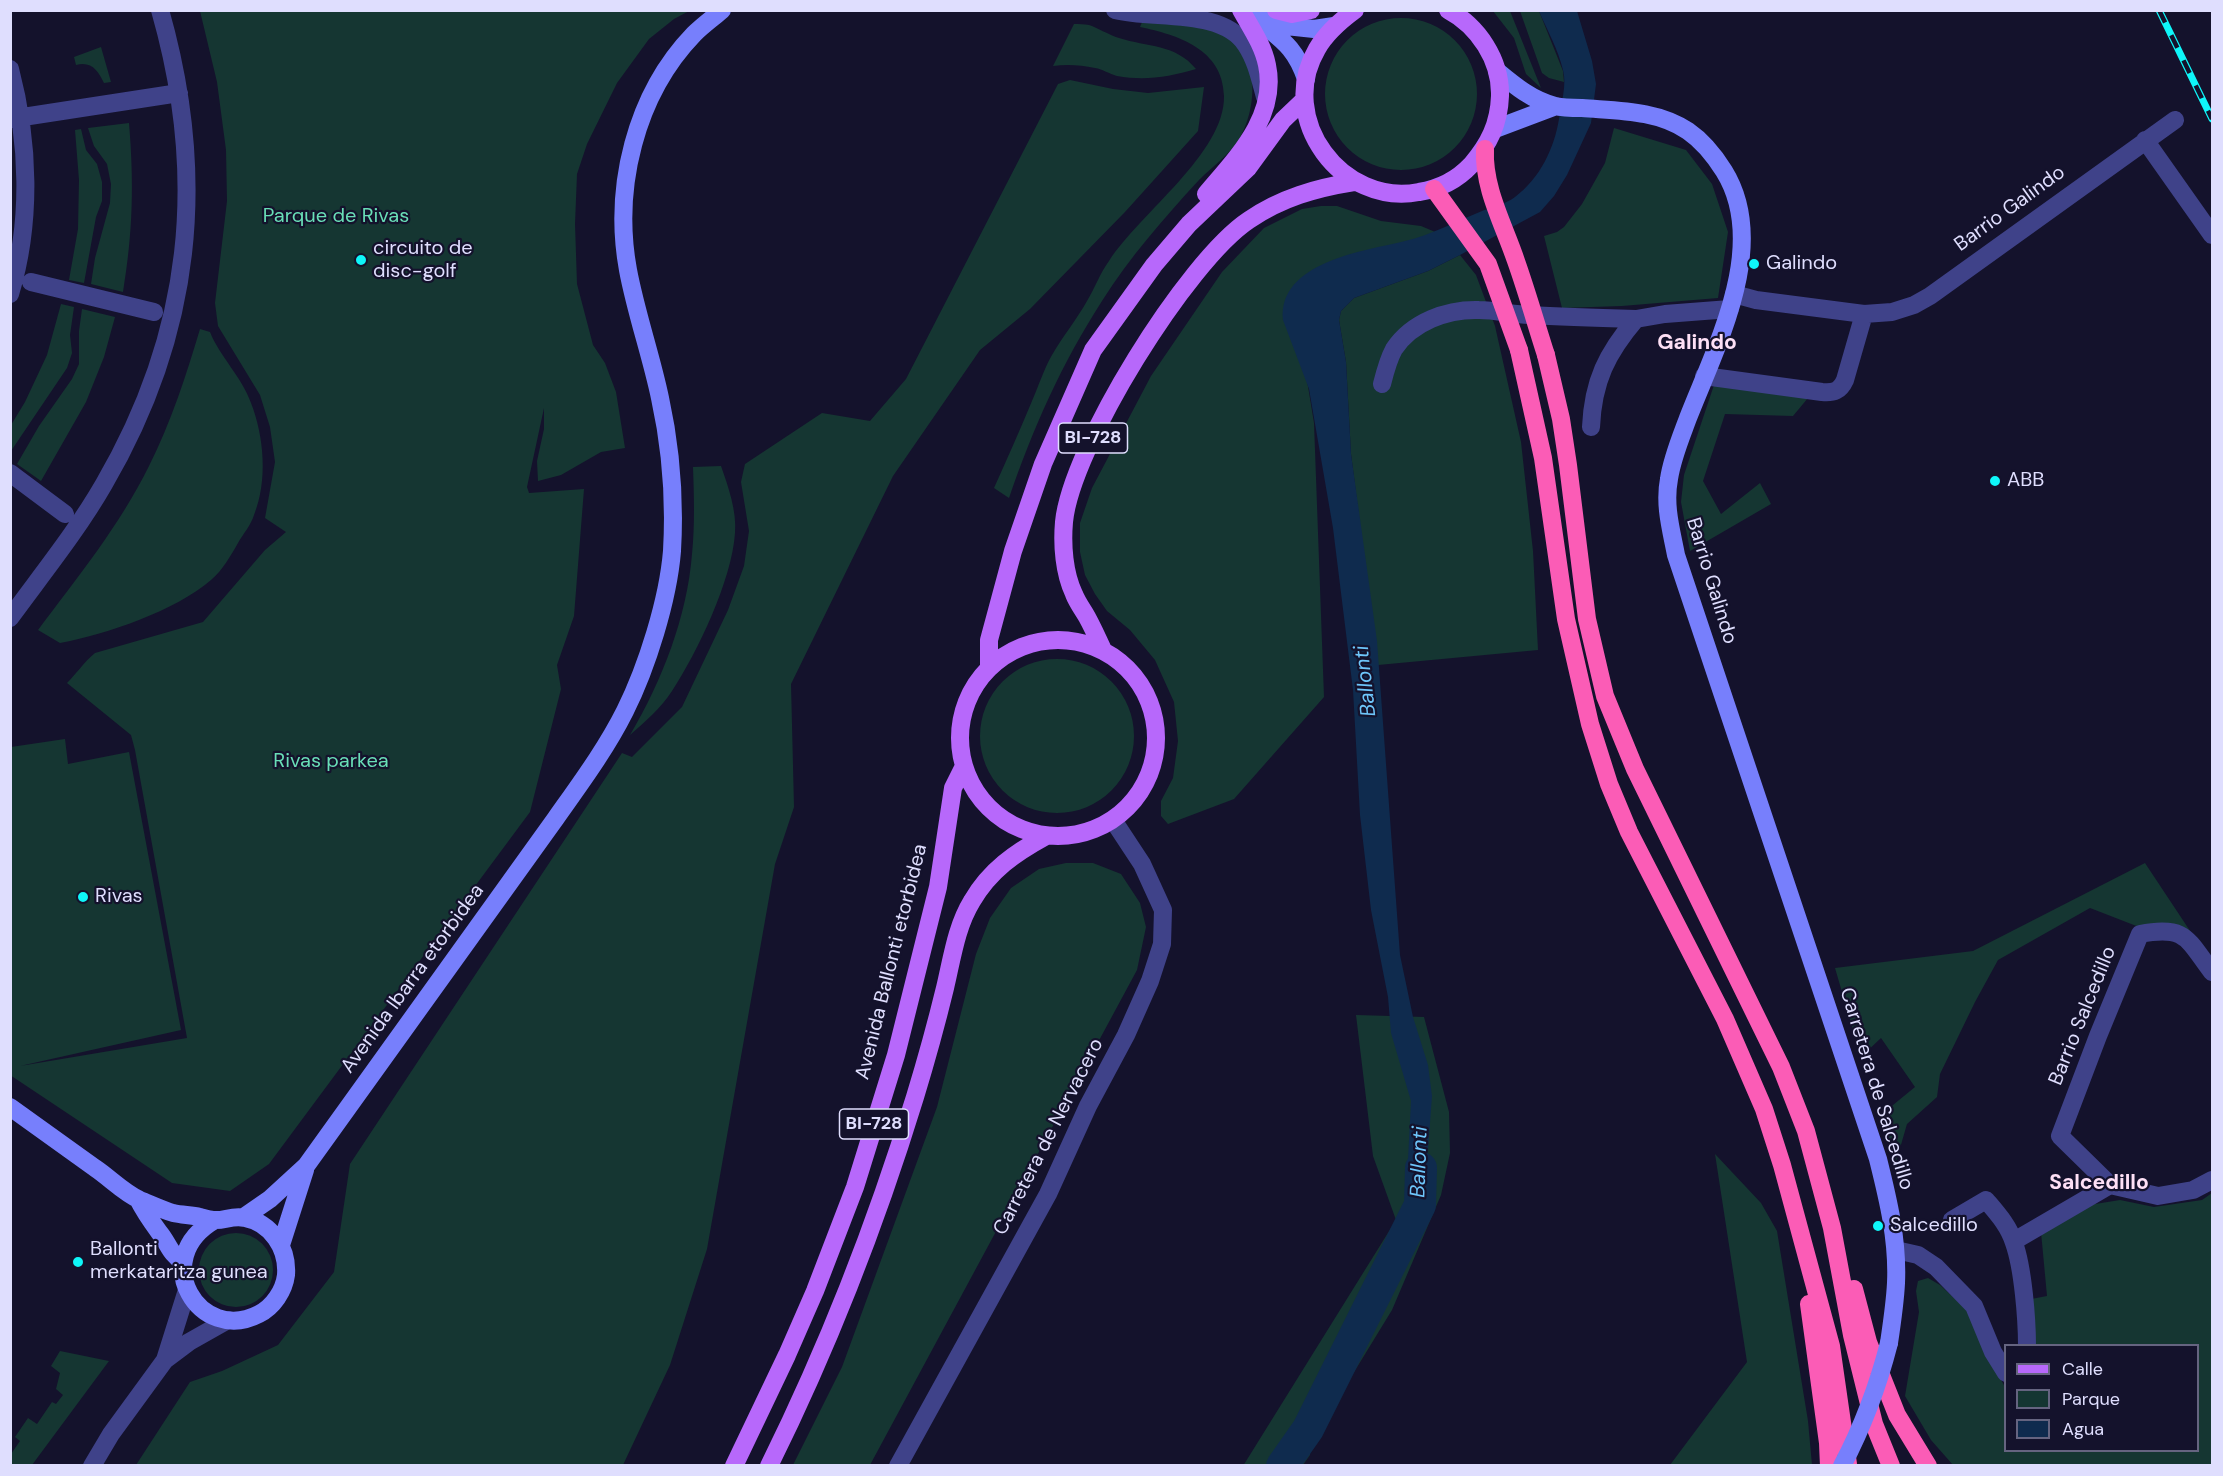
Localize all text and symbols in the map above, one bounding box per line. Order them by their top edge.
street label: Barrio Galindo [1950,161,2070,257]
park label: Parque de Rivas [263,205,409,229]
place label: circuito de disc-golf [373,237,473,284]
place label: Galindo [1766,252,1837,276]
marker: circuito de disc-golf [354,253,368,267]
marker: Galindo [1747,257,1761,271]
district label: Galindo [1657,330,1737,356]
road number: BI-728 [1058,423,1128,453]
place label: ABB [2007,469,2044,493]
marker: ABB [1988,474,2002,488]
street label: Barrio Galindo [1680,515,1742,647]
water label: Ballonti [1350,644,1382,718]
park label: Rivas parkea [273,750,389,774]
street label: Avenida Ballonti etorbidea [851,842,933,1082]
street label: Avenida Ibarra etorbidea [336,880,490,1078]
place label: Rivas [95,885,143,909]
marker: Rivas [76,890,90,904]
street label: Barrio Salcedillo [2044,943,2122,1089]
street label: Carretera de Salcedillo [1834,985,1918,1193]
street label: Carretera de Nervacero [989,1035,1109,1239]
road number: BI-728 [840,1109,908,1139]
water label: Ballonti [1406,1126,1434,1198]
district label: Salcedillo [2049,1170,2149,1196]
place label: Salcedillo [1890,1214,1978,1238]
marker: Salcedillo [1871,1219,1885,1233]
place label: Ballonti merkataritza gunea [90,1238,268,1285]
marker: Ballonti merkataritza gunea [71,1255,85,1269]
legend [2004,1344,2199,1452]
text: Calle [2062,1357,2103,1381]
text: Parque [2062,1387,2120,1411]
text: Agua [2062,1417,2104,1441]

